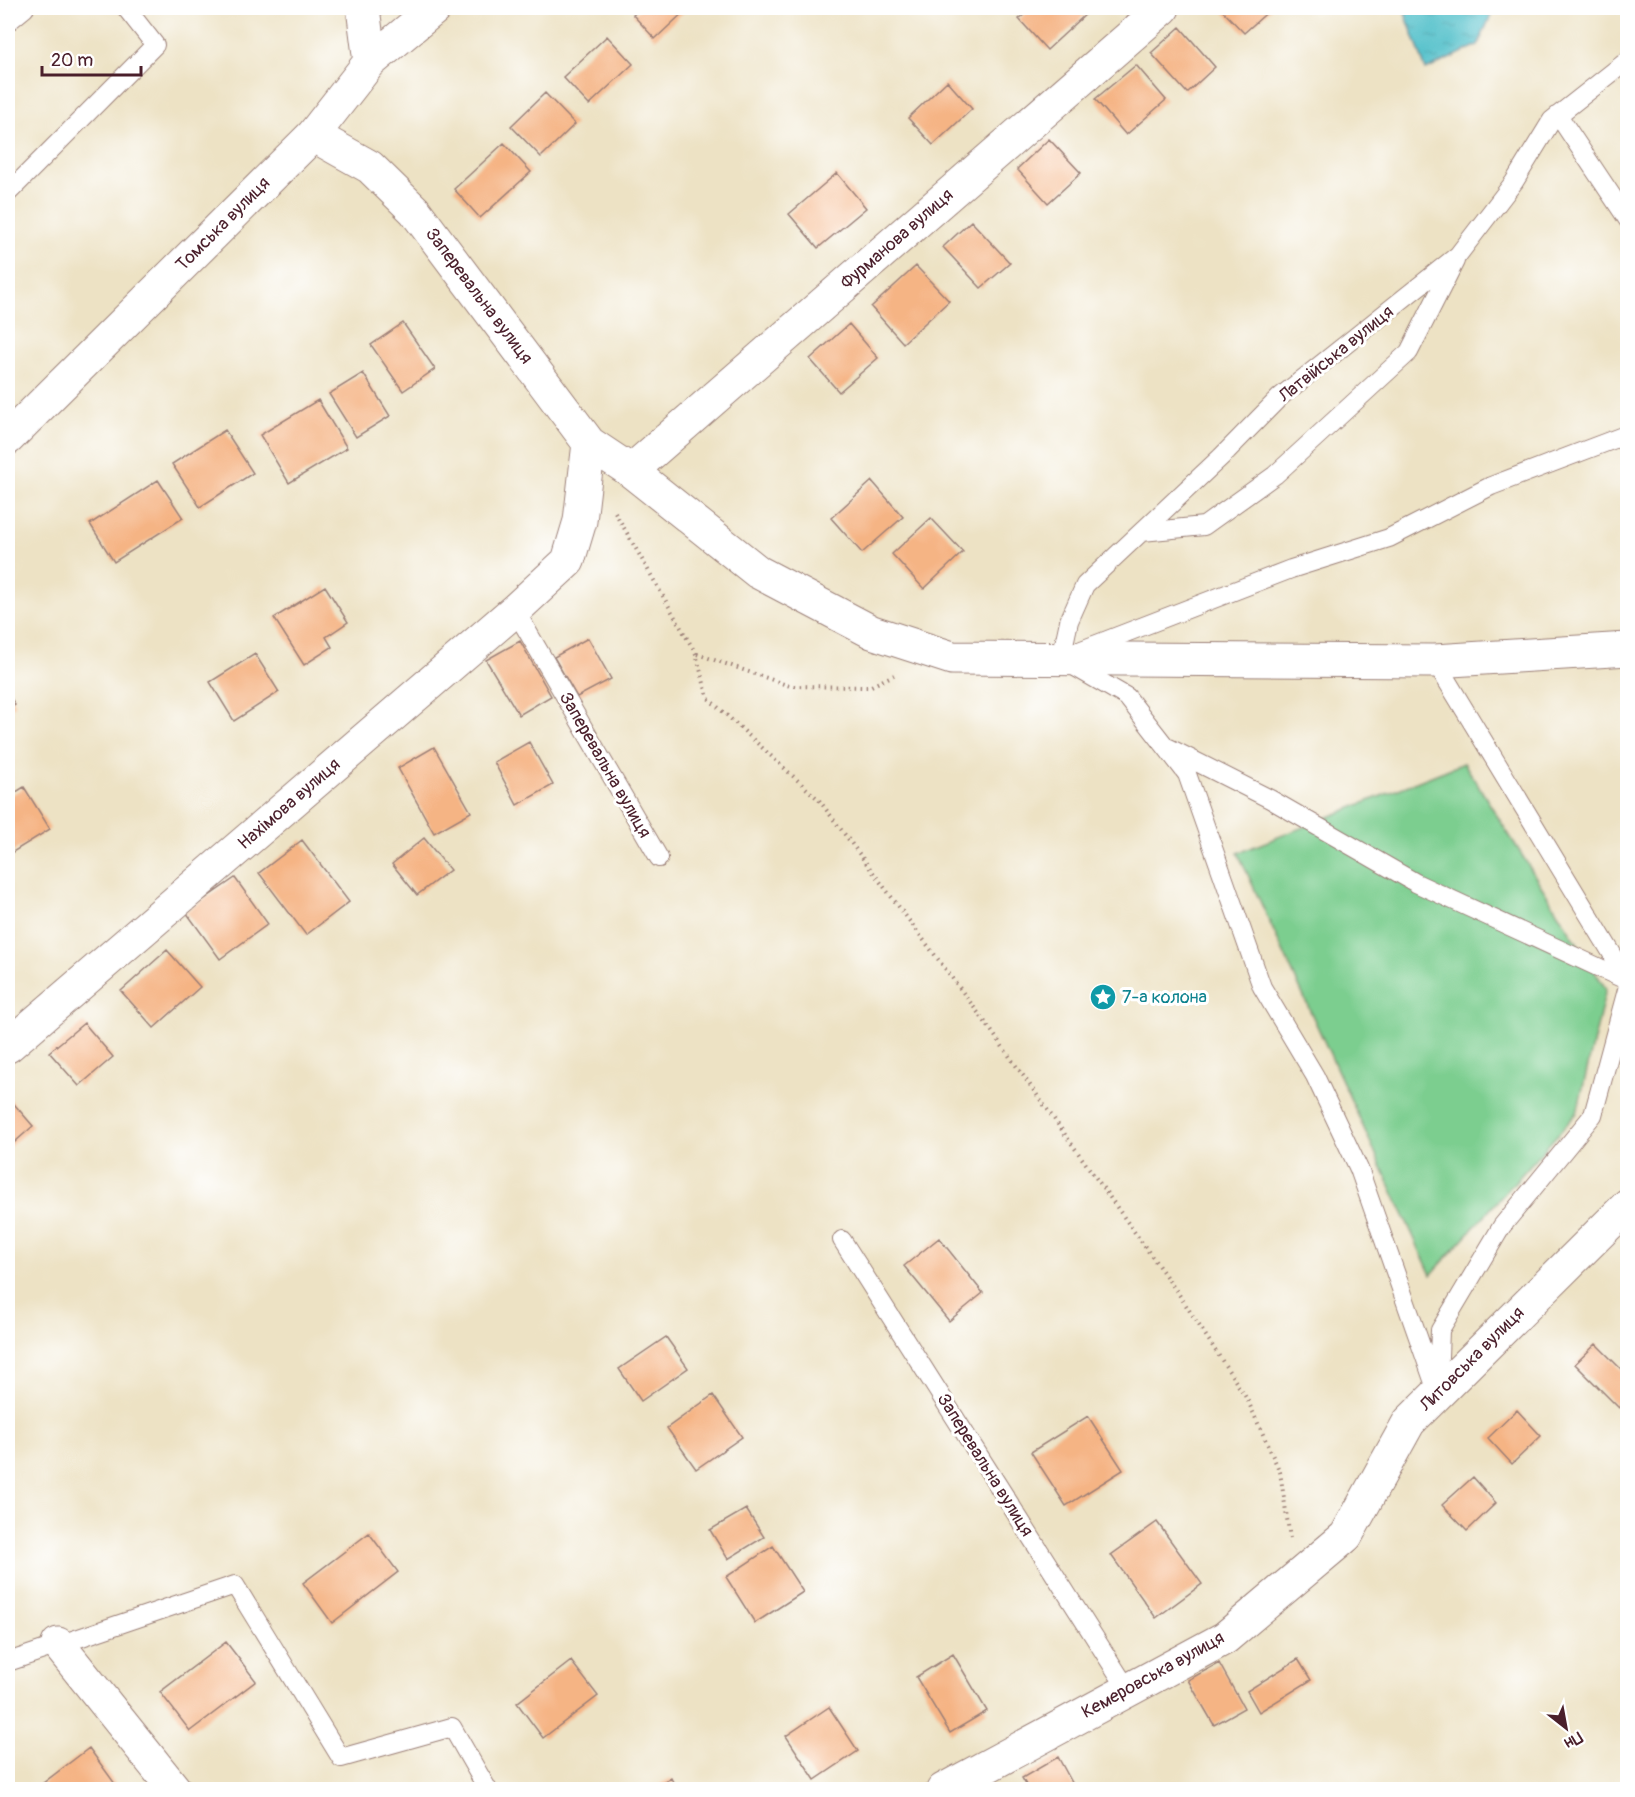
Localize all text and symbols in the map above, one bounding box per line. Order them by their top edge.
scale bar [42,39,141,77]
text: 20 m [51,49,93,72]
street label: Томська вулиця [171,172,275,276]
street label: Фурманова вулиця [836,184,958,294]
street label: Заперевальна вулиця [420,223,538,369]
street label: Латвiйська вулиця [1273,300,1398,408]
street label: Заперевальна вулиця [554,688,656,842]
street label: Нахімова вулиця [233,753,345,855]
place icon: 7-а колона [1088,982,1118,1012]
place label: 7-а колона [1122,986,1207,1009]
street label: Литовська вулиця [1414,1302,1529,1417]
street label: Заперевальна вулиця [932,1389,1038,1541]
street label: Кемеровська вулиця [1078,1626,1228,1724]
north arrow [1536,1698,1596,1758]
text: Пн [1561,1727,1586,1753]

